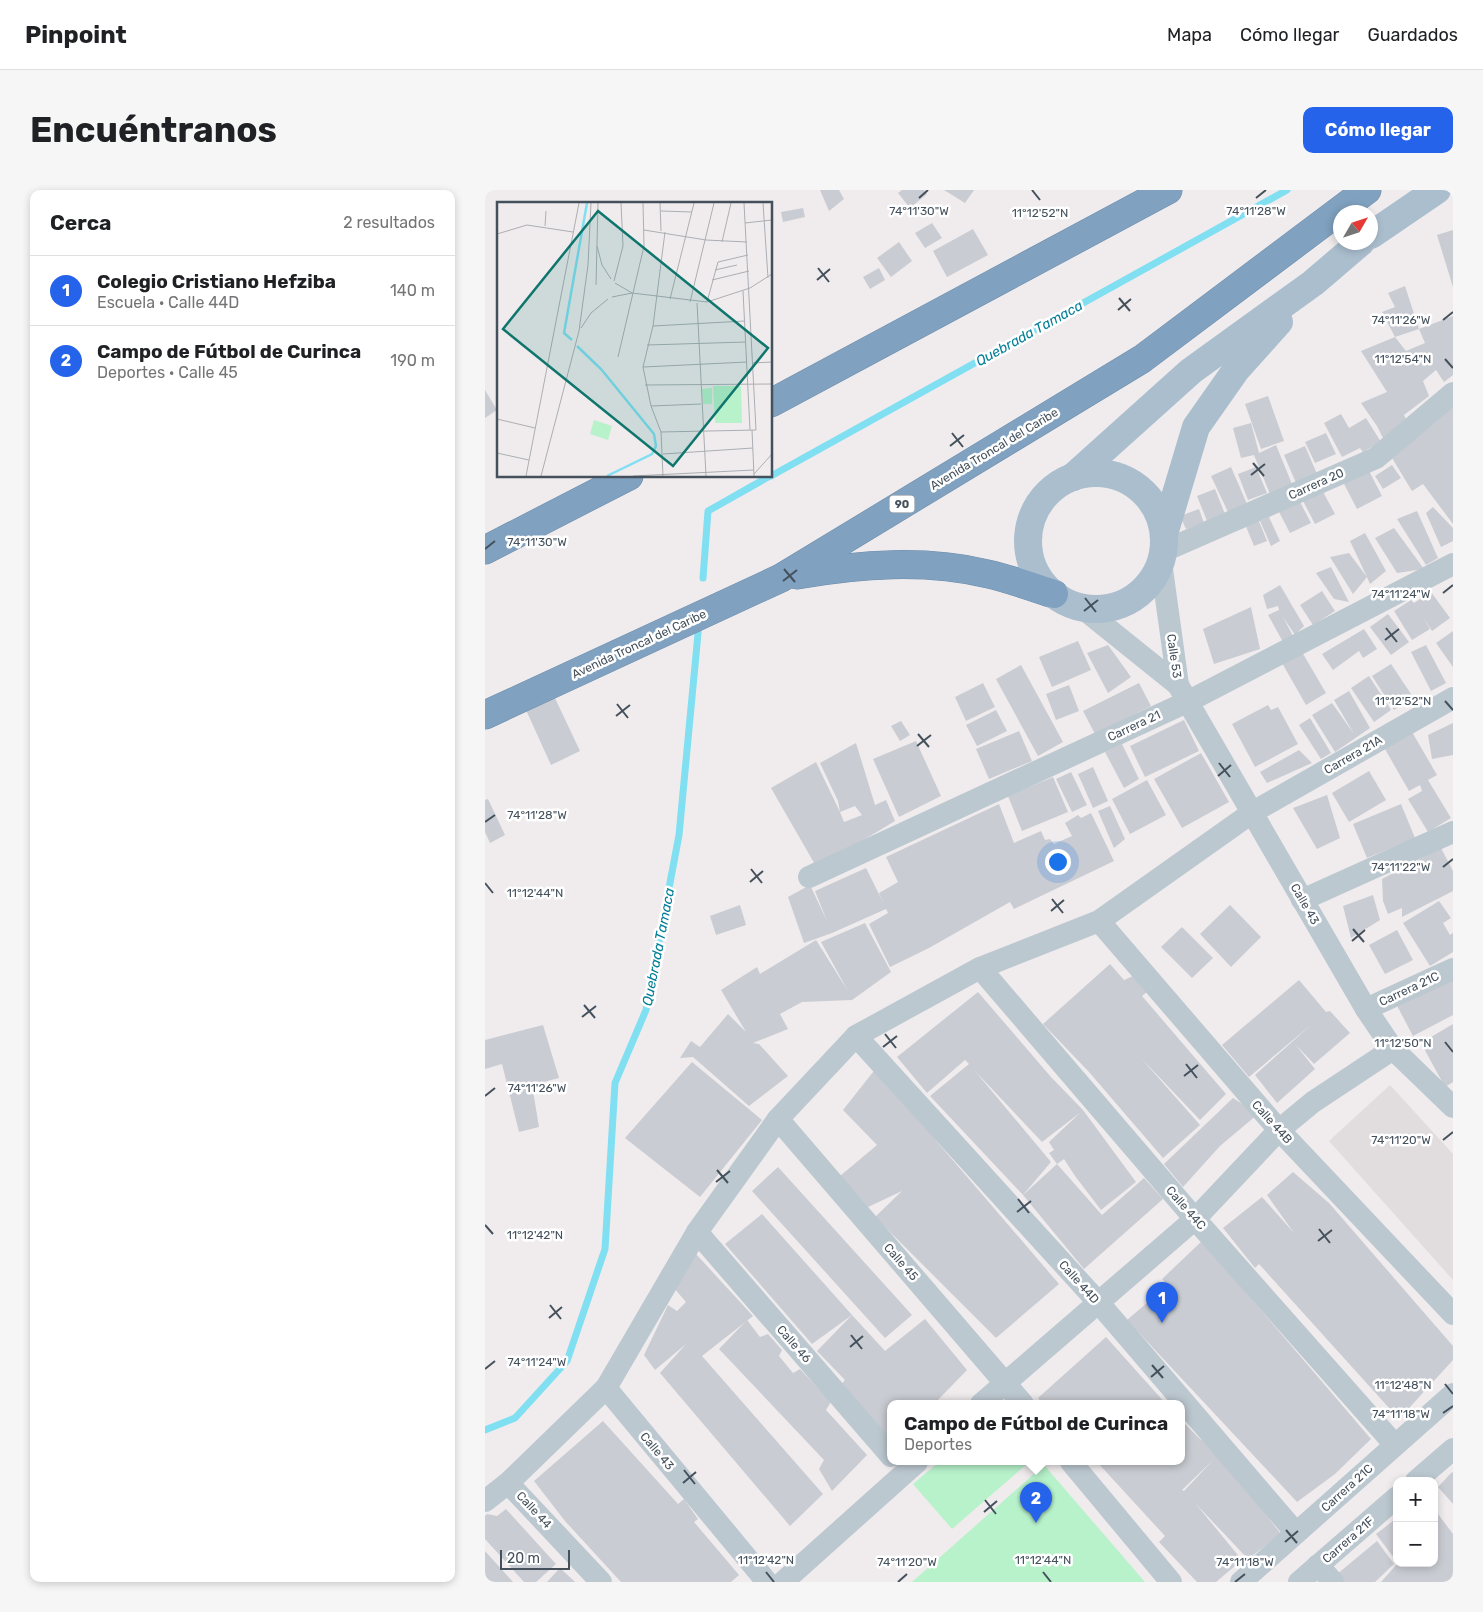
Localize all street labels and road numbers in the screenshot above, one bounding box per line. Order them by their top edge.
street label: Avenida Troncal del Caribe [928,405,1061,493]
street label: Carrera 20 [1286,466,1346,502]
road number: 90 [889,496,915,512]
street label: Avenida Troncal del Caribe [570,607,709,681]
street label: Calle 53 [1164,633,1184,679]
street label: Carrera 21 [1105,708,1163,744]
street label: Carrera 21A [1322,733,1384,777]
street label: Calle 43 [1288,881,1322,927]
street label: Carrera 21C [1377,969,1441,1009]
street label: Calle 44B [1249,1098,1295,1146]
street label: Calle 44C [1163,1183,1209,1233]
street label: Calle 45 [881,1241,921,1283]
street label: Calle 44D [1056,1258,1102,1306]
street label: Calle 46 [774,1323,814,1365]
street label: Calle 43 [637,1429,677,1473]
street label: Carrera 21C [1318,1461,1376,1515]
street label: Calle 44 [514,1489,555,1532]
street label: Carrera 21F [1319,1514,1377,1566]

